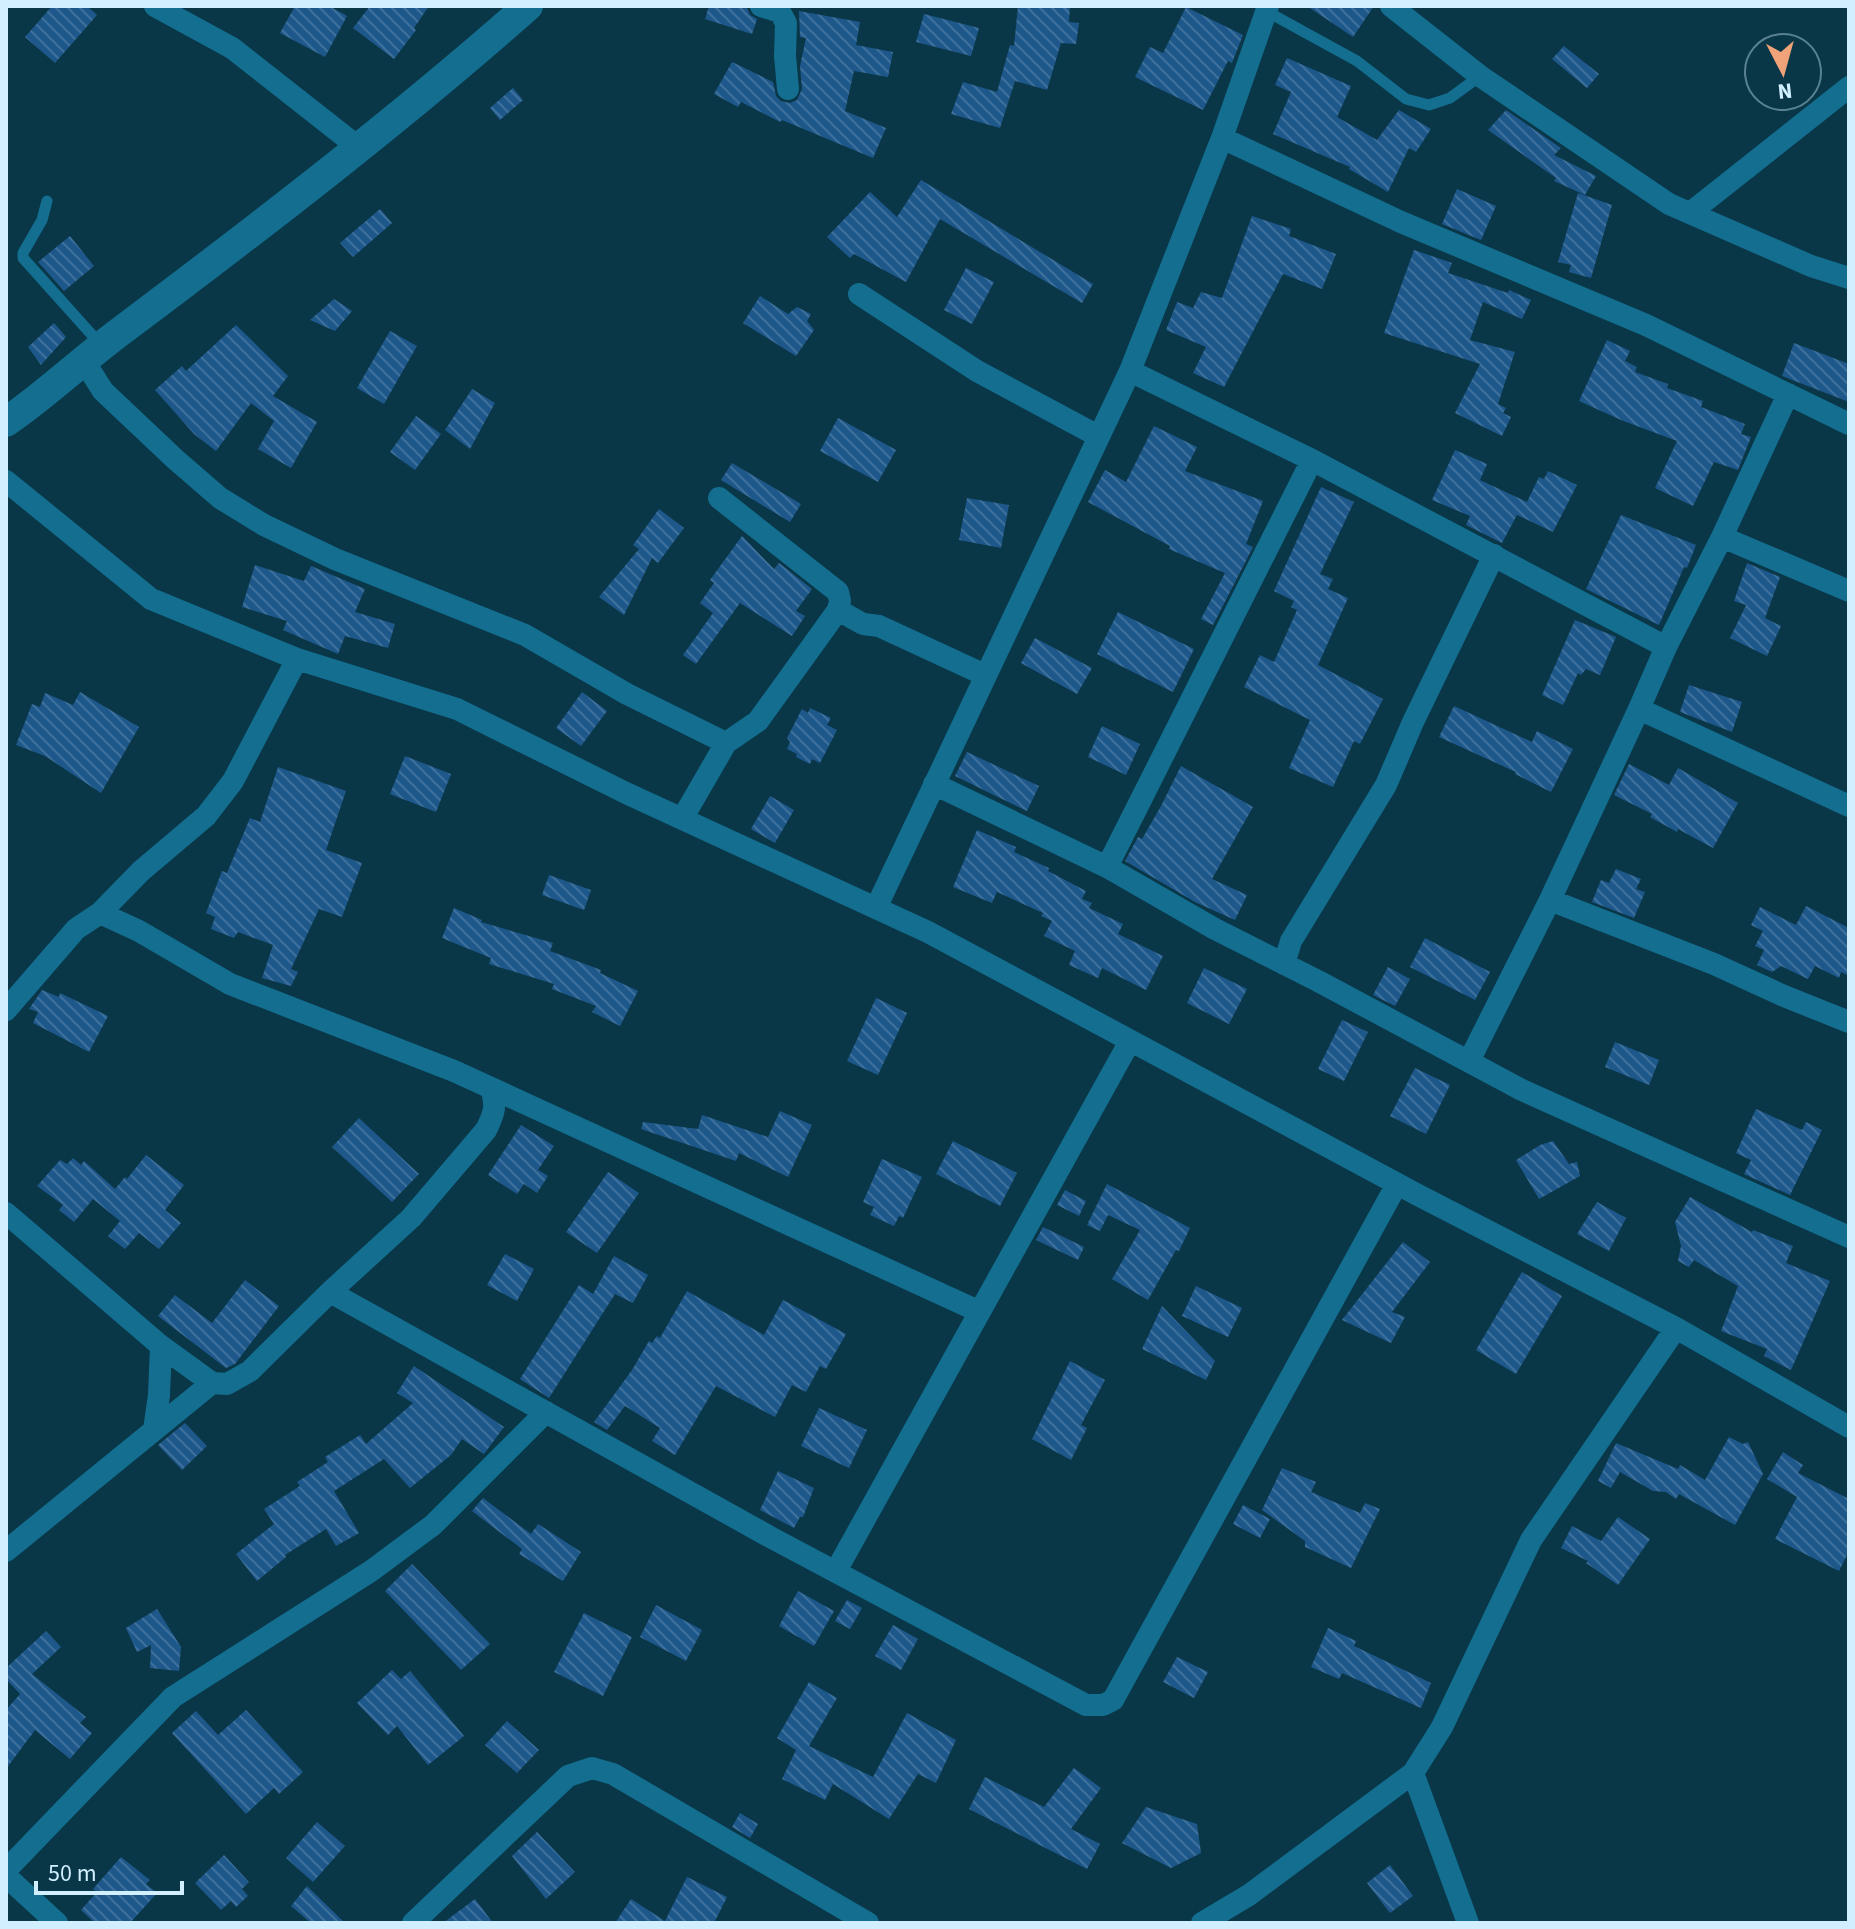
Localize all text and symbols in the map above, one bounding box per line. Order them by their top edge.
north arrow [1743,32,1823,112]
text: N [1776,74,1794,108]
scale bar [36,1845,182,1895]
text: 50 m [48,1856,97,1891]

